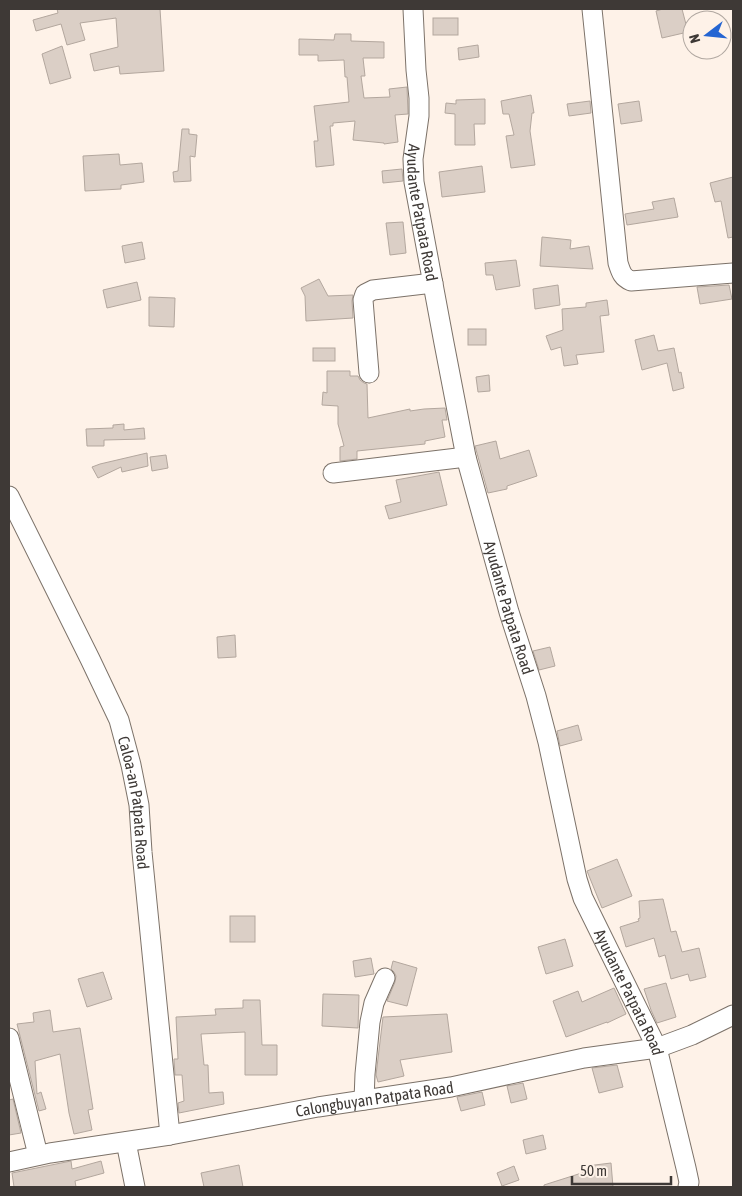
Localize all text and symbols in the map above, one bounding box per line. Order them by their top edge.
north arrow [682,10,732,60]
text: N [686,32,703,45]
street label: Ayudante Patpata Road [403,143,441,282]
street label: Ayudante Patpata Road [481,539,537,676]
street label: Caloa-an Patpata Road [115,734,153,870]
street label: Ayudante Patpata Road [591,926,667,1057]
street label: Calongbuyan Patpata Road [294,1078,455,1120]
scale bar [572,1154,671,1186]
text: 50 m [580,1162,607,1179]

